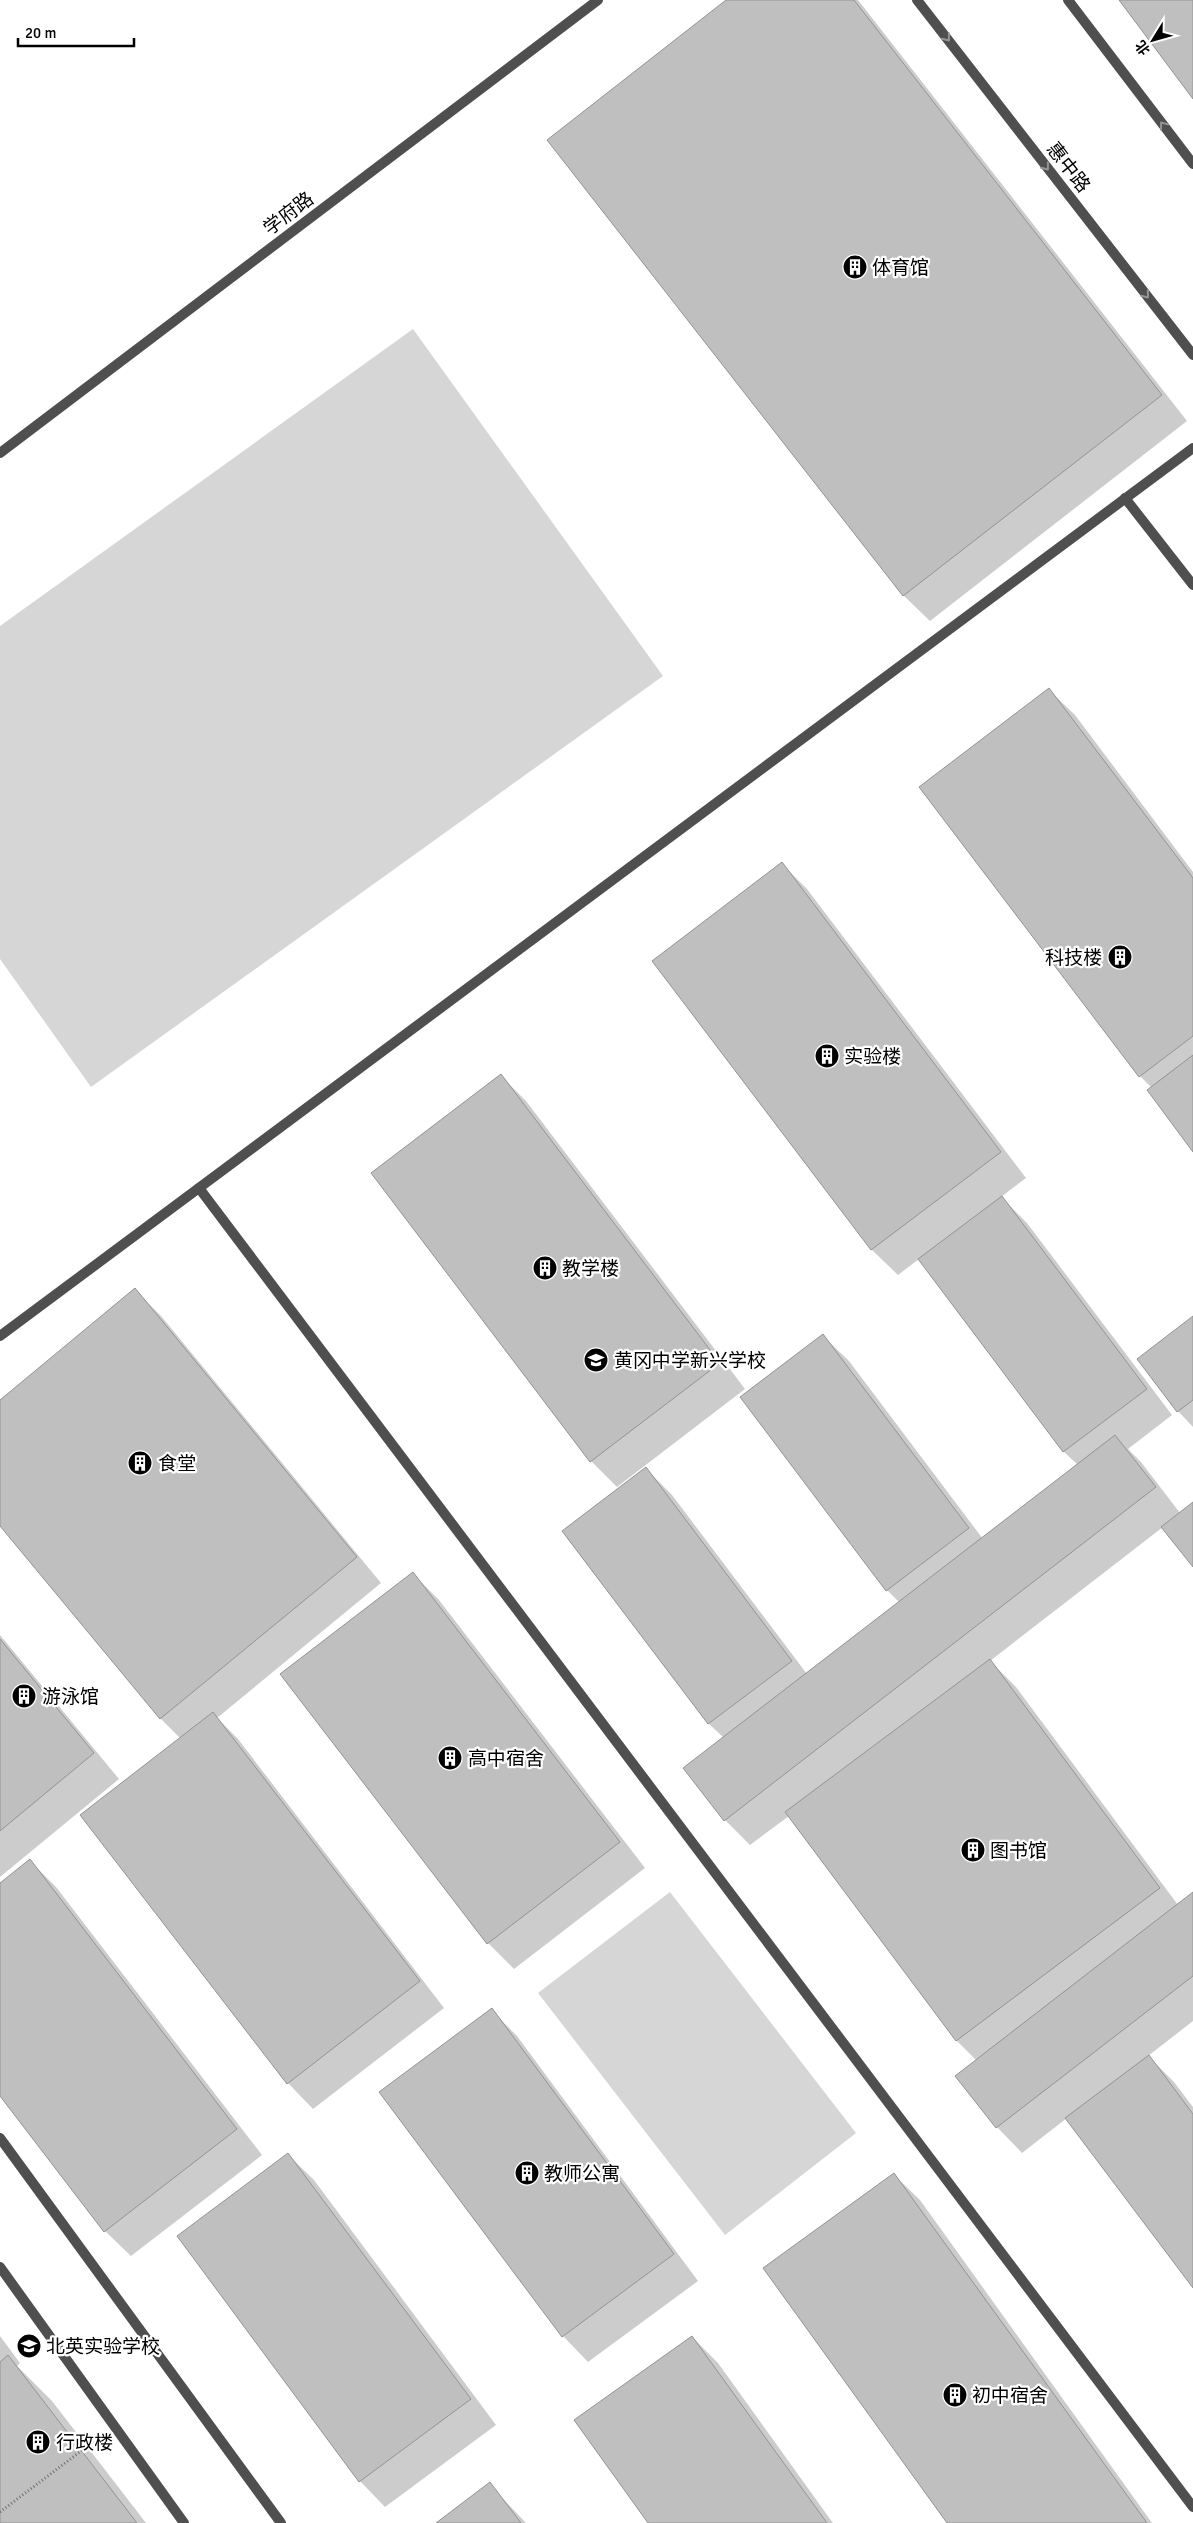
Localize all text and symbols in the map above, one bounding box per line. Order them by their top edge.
scale bar [18,15,134,47]
north arrow [1128,15,1178,65]
text: 20 m [25,24,56,42]
one-way arrow [941,33,950,42]
text: 北 [1132,37,1154,58]
one-way arrow [1161,122,1169,131]
street label: 惠中路 [1041,138,1095,197]
one-way arrow [1041,161,1049,170]
street label: 学府路 [259,187,319,241]
building icon: 体育馆 [842,254,868,280]
place label: 体育馆 [872,256,929,280]
one-way arrow [1141,289,1149,298]
building icon: 科技楼 [1107,944,1133,970]
place label: 科技楼 [1045,946,1102,970]
building icon: 实验楼 [814,1043,840,1069]
place label: 实验楼 [844,1045,901,1069]
building icon: 教学楼 [532,1255,558,1281]
place label: 教学楼 [562,1257,619,1281]
school or university icon: 黄冈中学新兴学校 [583,1347,609,1373]
place label: 黄冈中学新兴学校 [614,1349,766,1373]
building icon: 食堂 [127,1450,153,1476]
place label: 食堂 [158,1452,196,1476]
building icon: 游泳馆 [11,1683,37,1709]
place label: 游泳馆 [42,1685,99,1709]
building icon: 高中宿舍 [437,1745,463,1771]
place label: 高中宿舍 [468,1747,544,1771]
building icon: 图书馆 [960,1837,986,1863]
place label: 图书馆 [990,1839,1047,1863]
building icon: 教师公寓 [514,2160,540,2186]
place label: 教师公寓 [544,2162,620,2186]
school or university icon: 北英实验学校 [16,2333,42,2359]
place label: 北英实验学校 [46,2335,160,2359]
building icon: 初中宿舍 [942,2382,968,2408]
place label: 初中宿舍 [972,2384,1048,2408]
building icon: 行政楼 [25,2429,51,2455]
place label: 行政楼 [56,2431,113,2455]

